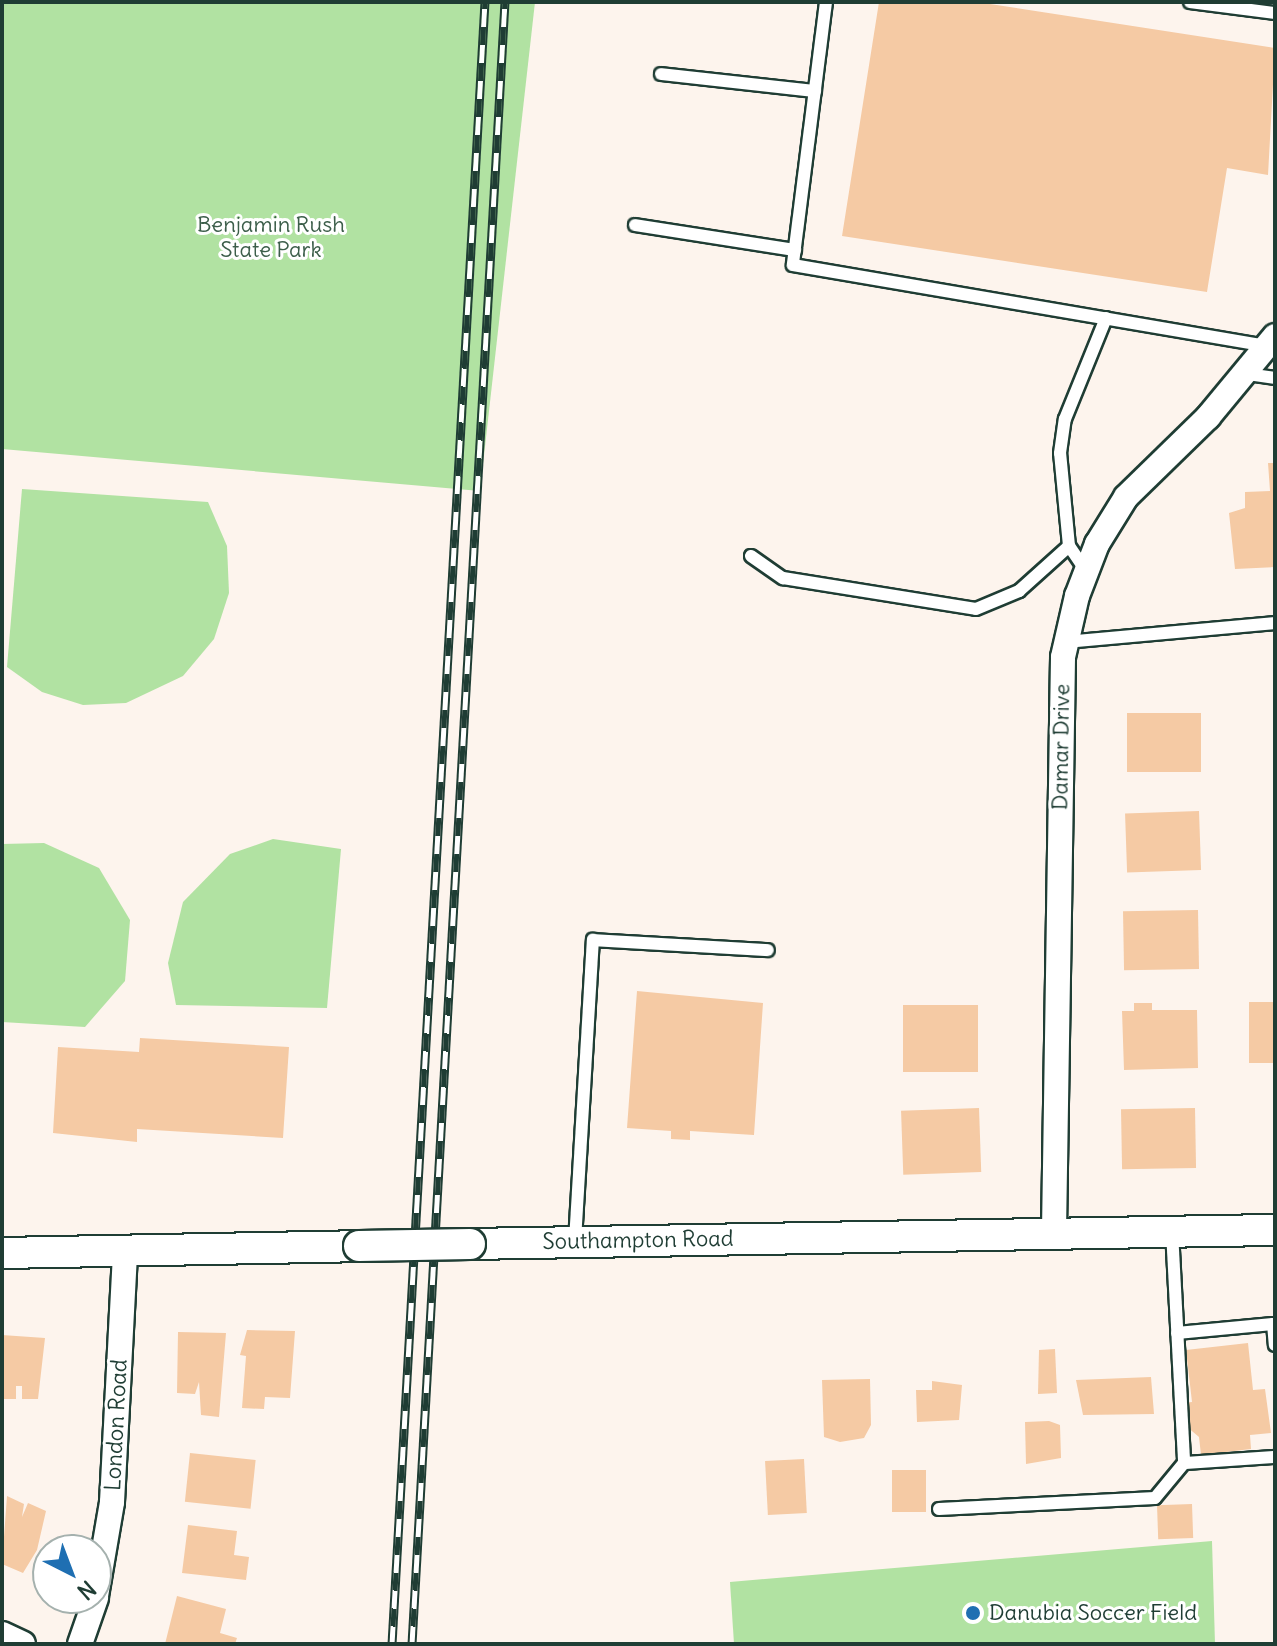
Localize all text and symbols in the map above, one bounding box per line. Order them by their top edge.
park label: Benjamin Rush State Park [197,211,345,262]
street label: Damar Drive [1047,684,1075,810]
street label: Southampton Road [542,1225,734,1255]
street label: London Road [99,1359,133,1491]
north arrow [32,1534,112,1614]
text: N [72,1575,102,1606]
place label: Danubia Soccer Field [989,1600,1197,1626]
marker: Danubia Soccer Field [964,1604,982,1622]

